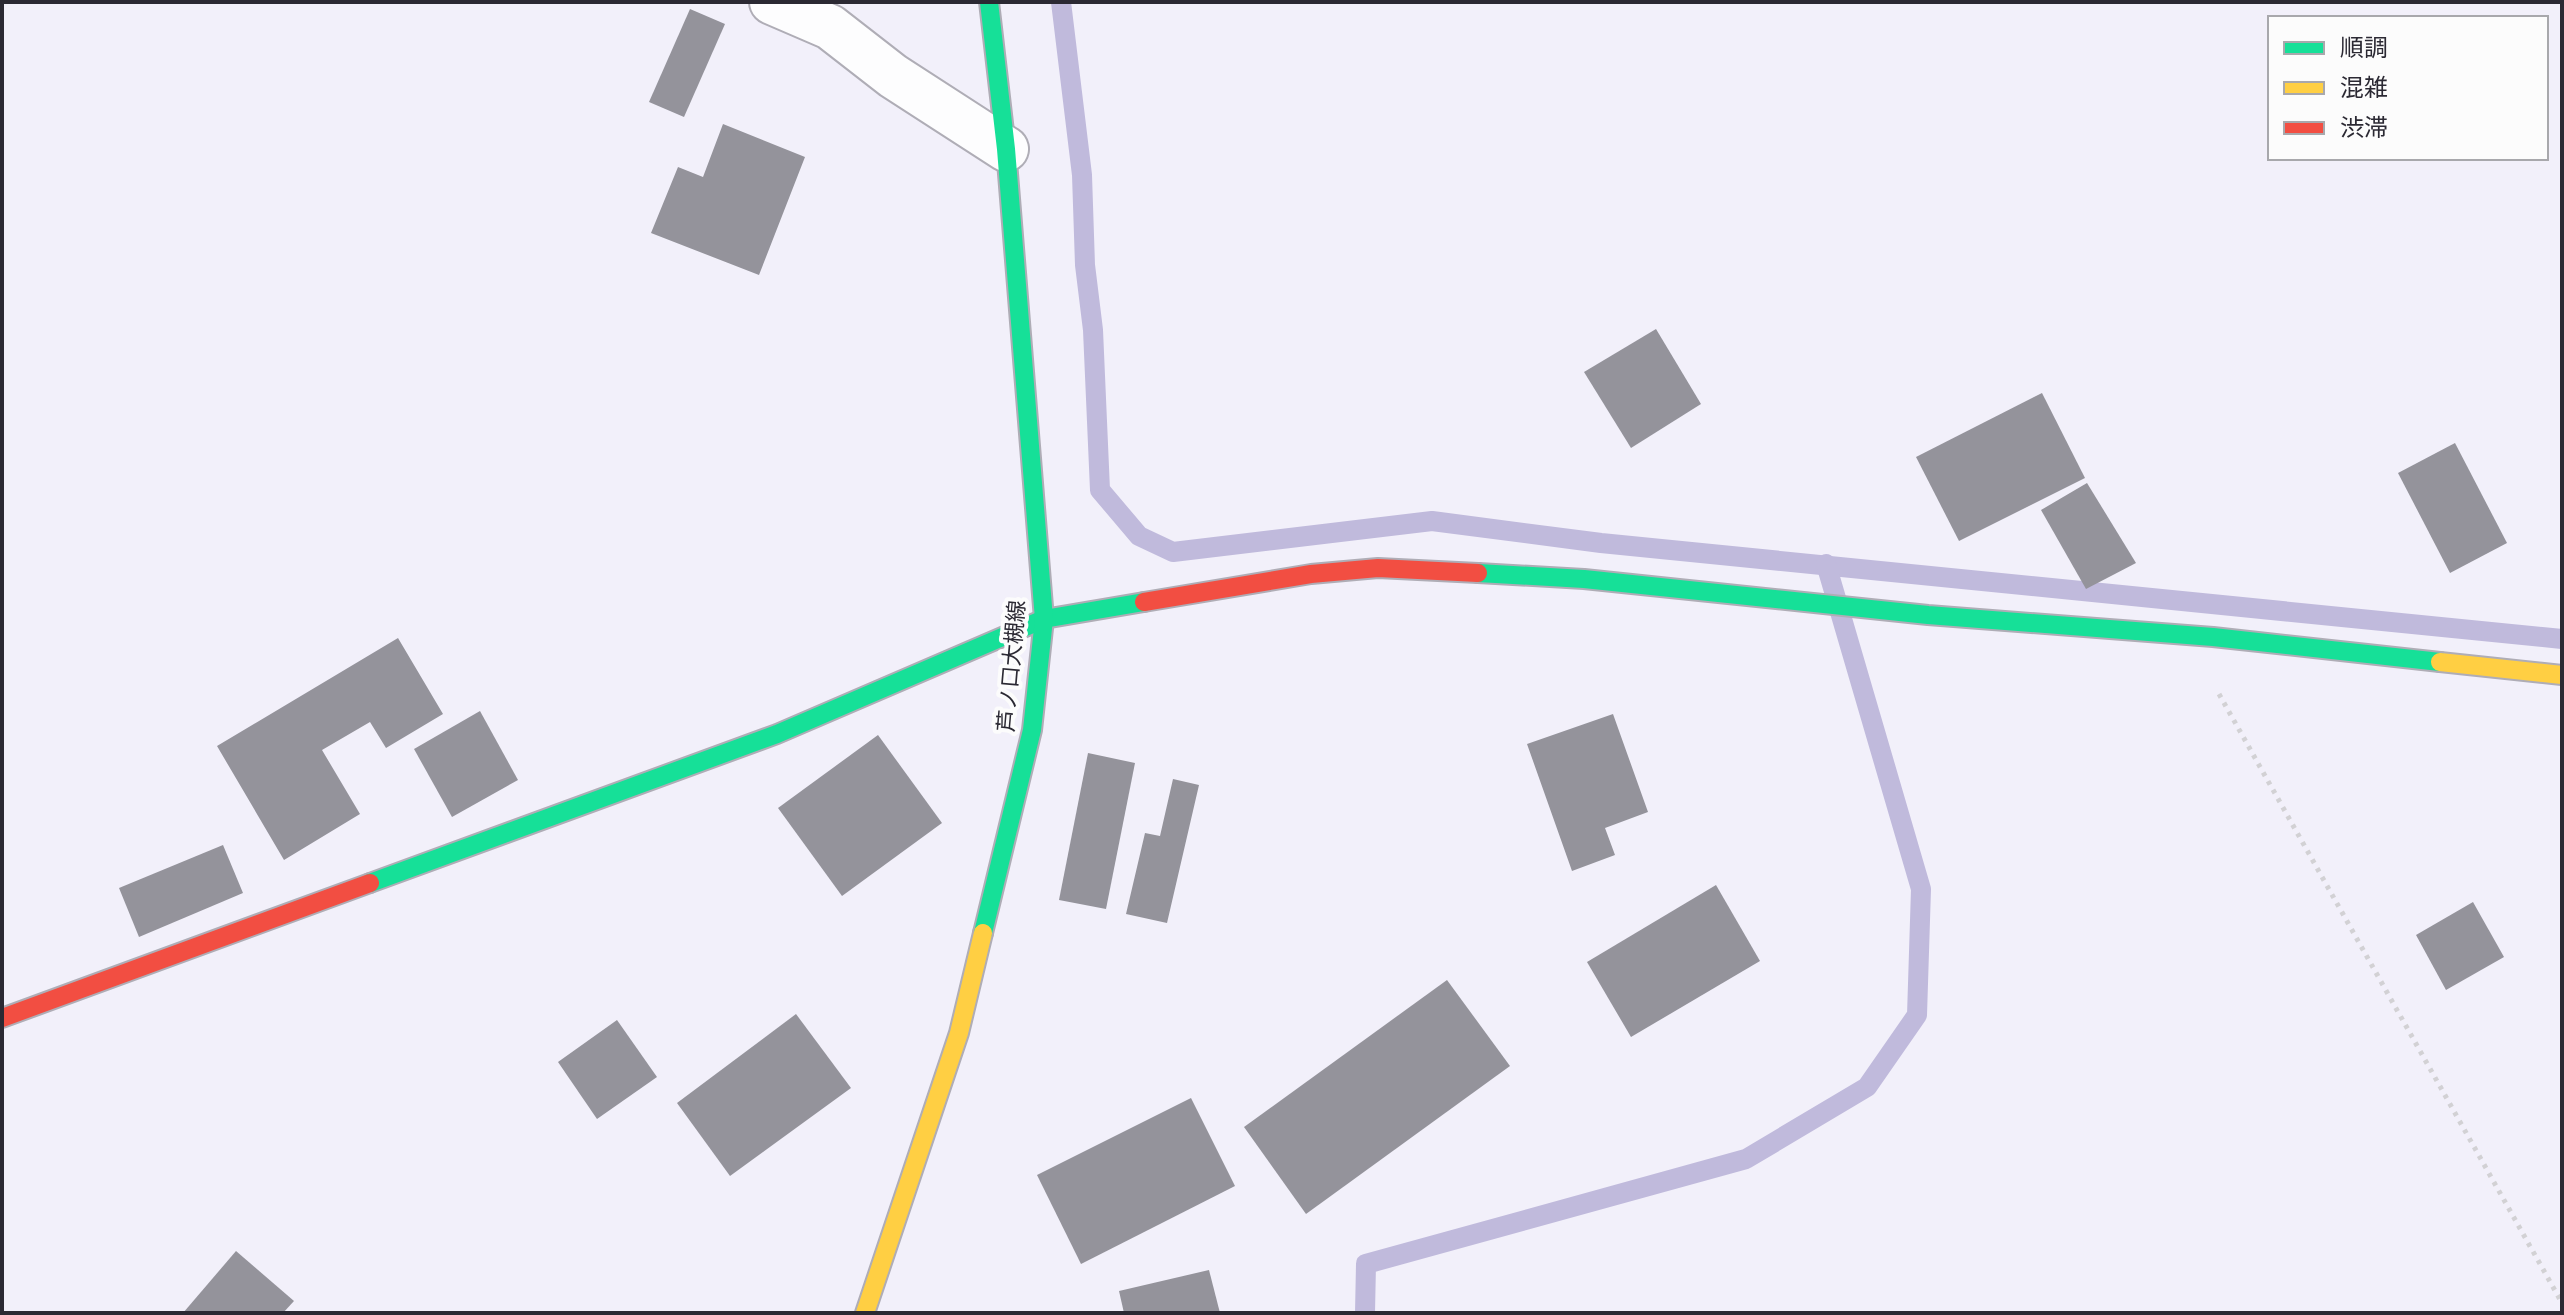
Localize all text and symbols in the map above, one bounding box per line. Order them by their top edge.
legend [2268,16,2548,160]
text: 順調 [2340,30,2388,62]
text: 混雑 [2340,70,2388,102]
text: 渋滞 [2340,110,2388,142]
street label: 芦ノ口大槻線 [989,599,1031,733]

